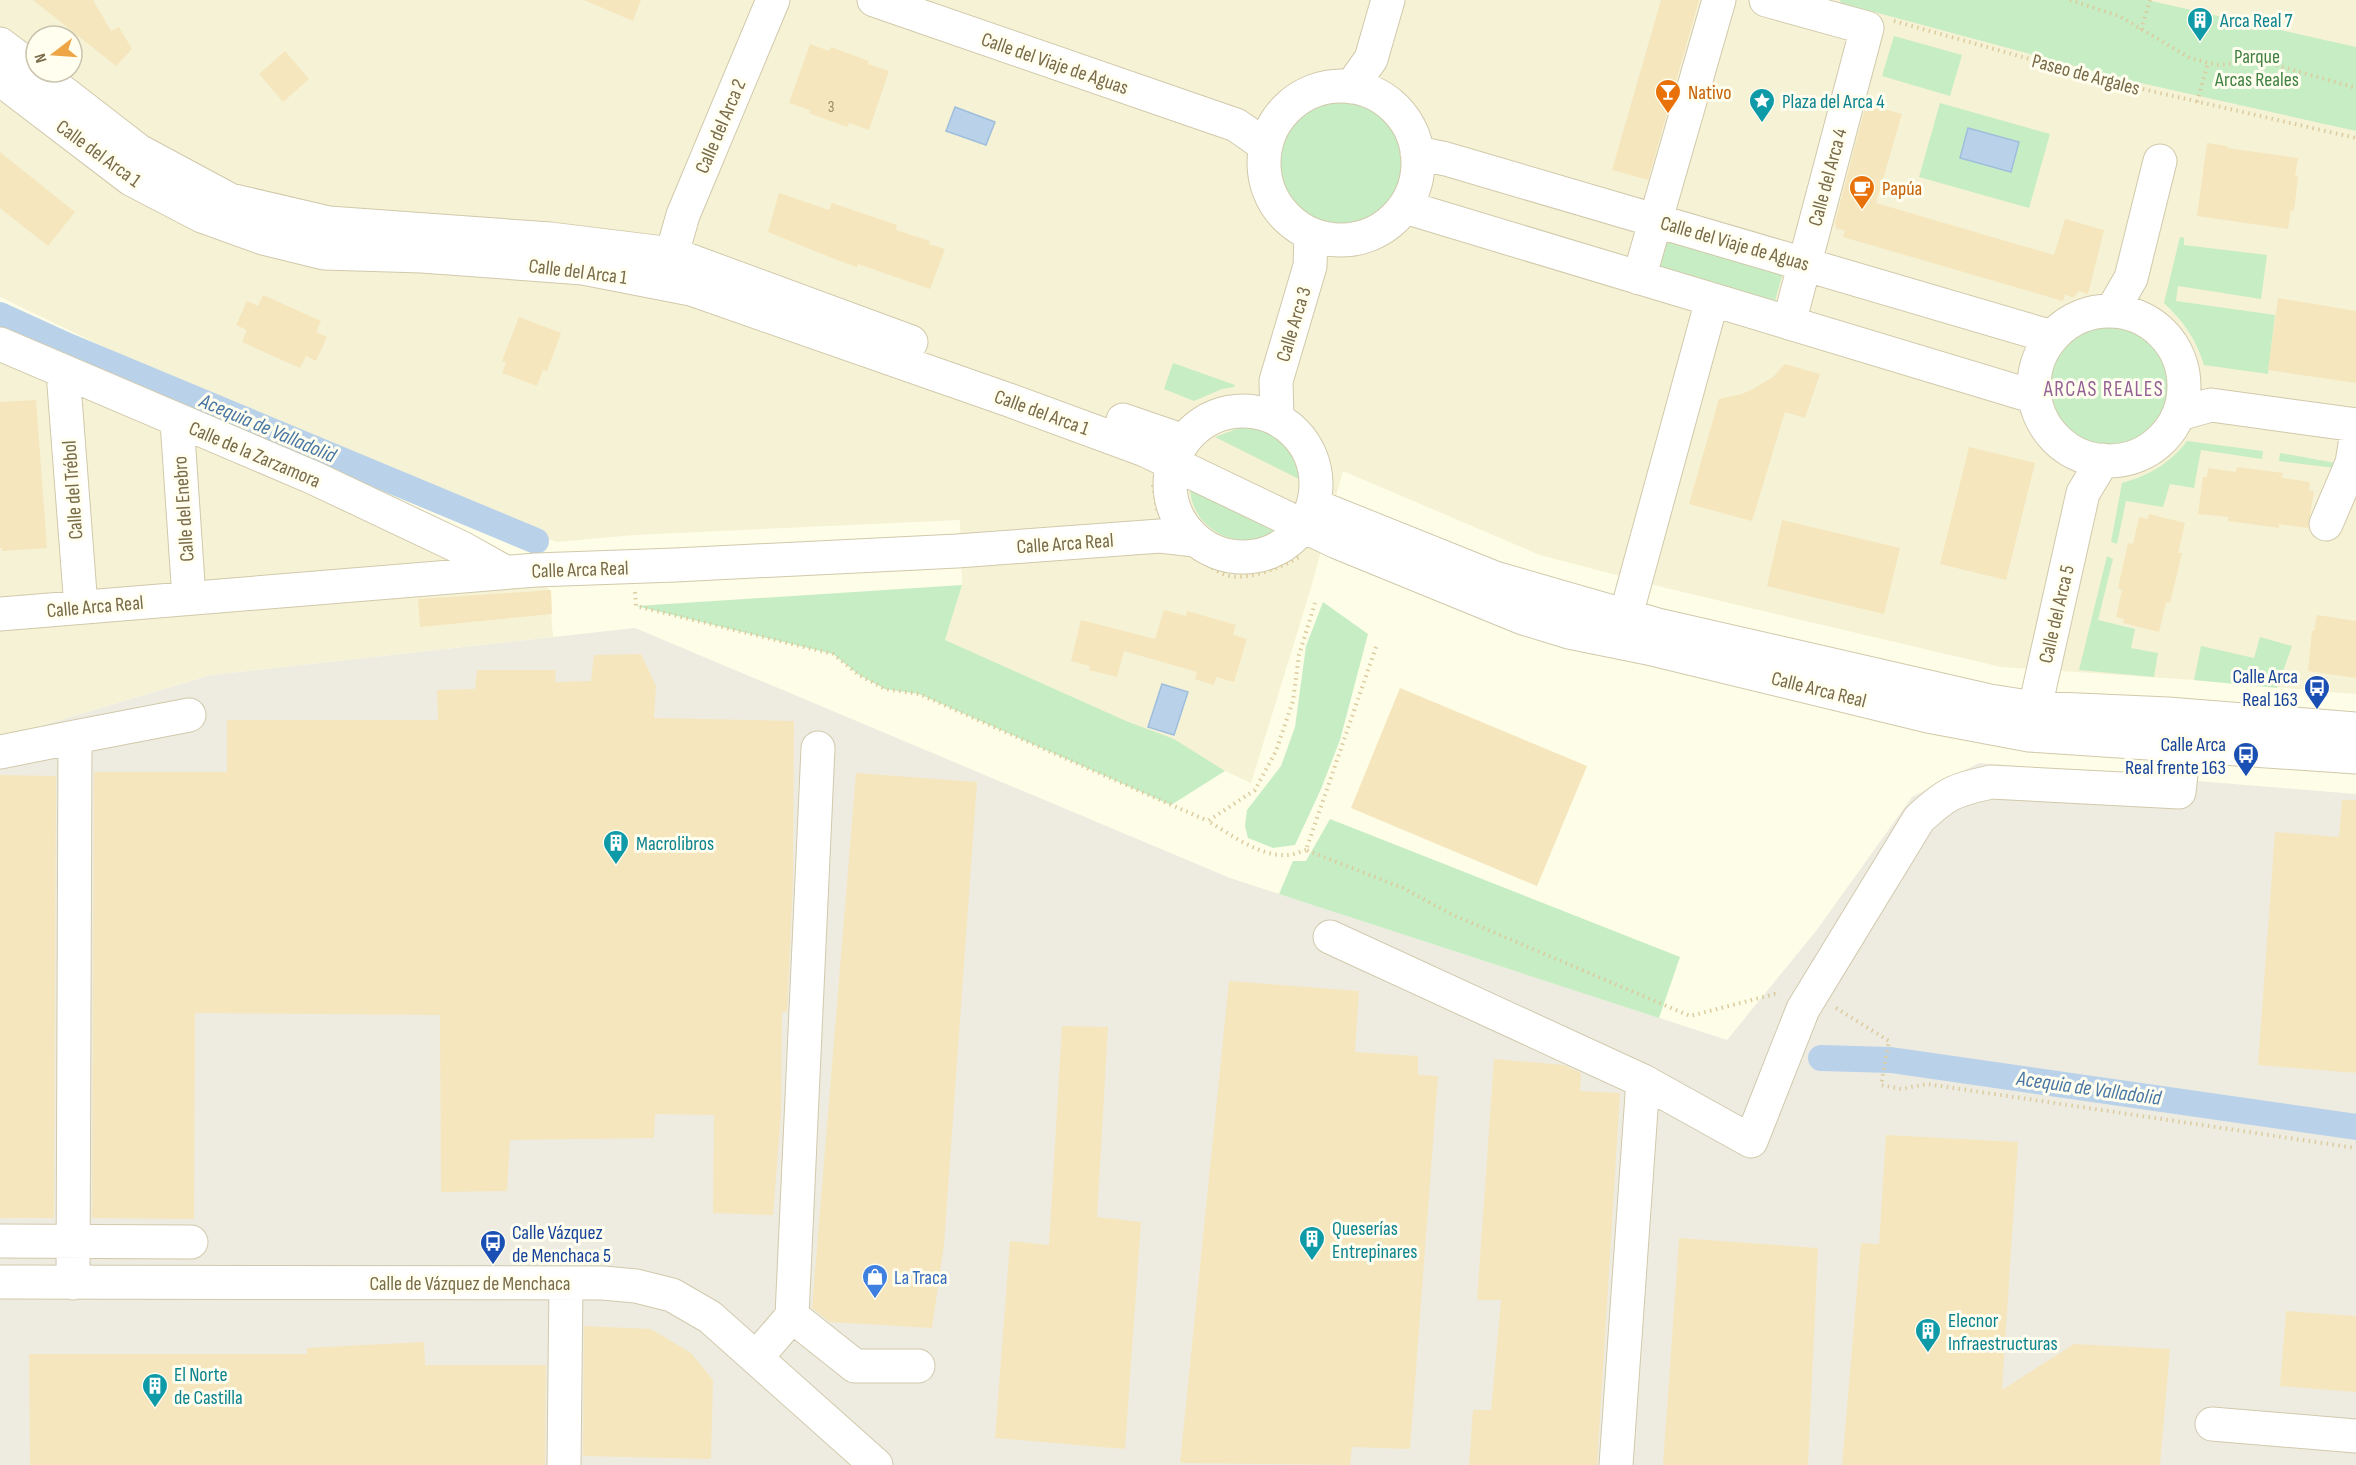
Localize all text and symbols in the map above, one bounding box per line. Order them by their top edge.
building icon: Arca Real 7 [2185,5,2215,43]
place label: Arca Real 7 [2219,9,2293,33]
north arrow [24,24,84,84]
street label: Calle del Viaje de Aguas [978,28,1131,100]
park label: Parque Arcas Reales [2214,45,2299,92]
street label: Paseo de Argales [2029,49,2142,101]
text: N [31,51,51,65]
street label: Calle del Arca 2 [690,76,752,177]
bar icon: Nativo [1653,77,1683,115]
place label: Nativo [1688,81,1732,105]
place icon: Plaza del Arca 4 [1747,86,1777,124]
place label: Plaza del Arca 4 [1782,90,1885,114]
house number: 3 [828,98,834,117]
street label: Calle del Arca 1 [51,115,146,193]
street label: Calle del Arca 4 [1803,126,1853,229]
cafe icon: Papúa [1847,173,1877,211]
place label: Papúa [1882,177,1922,201]
street label: Calle del Viaje de Aguas [1657,211,1812,277]
street label: Calle del Arca 1 [527,254,628,290]
street label: Calle Arca 3 [1271,284,1317,365]
district label: ARCAS REALES [2043,377,2164,402]
street label: Calle del Arca 1 [991,385,1092,441]
water label: Acequia de Valladolid [195,388,341,469]
street label: Calle de la Zarzamora [185,416,324,493]
street label: Calle del Trébol [58,440,88,540]
street label: Calle del Enebro [168,455,200,563]
street label: Calle Arca Real [1016,529,1114,559]
street label: Calle Arca Real [531,556,629,584]
street label: Calle del Arca 5 [2034,563,2080,666]
street label: Calle Arca Real [46,591,145,623]
place label: Calle Arca Real 163 [2232,665,2298,712]
street label: Calle Arca Real [1769,667,1869,713]
bus stop icon: Calle Arca Real 163 [2302,673,2332,711]
place label: Calle Arca Real frente 163 [2125,733,2226,780]
bus stop icon: Calle Arca Real frente 163 [2231,740,2261,778]
building icon: Macrolibros [601,828,631,866]
place label: Macrolibros [636,832,714,856]
water label: Acequia de Valladolid [2014,1066,2164,1111]
place label: Queserías Entrepinares [1332,1217,1417,1264]
place label: Calle Vázquez de Menchaca 5 [512,1221,611,1268]
building icon: Queserías Entrepinares [1297,1224,1327,1262]
bus stop icon: Calle Vázquez de Menchaca 5 [478,1228,508,1266]
shop icon: La Traca [860,1262,890,1300]
place label: La Traca [894,1266,947,1290]
street label: Calle de Vázquez de Menchaca [369,1272,571,1296]
place label: Elecnor Infraestructuras [1948,1309,2058,1356]
building icon: Elecnor Infraestructuras [1913,1316,1943,1354]
place label: El Norte de Castilla [174,1363,243,1410]
building icon: El Norte de Castilla [140,1371,170,1409]

